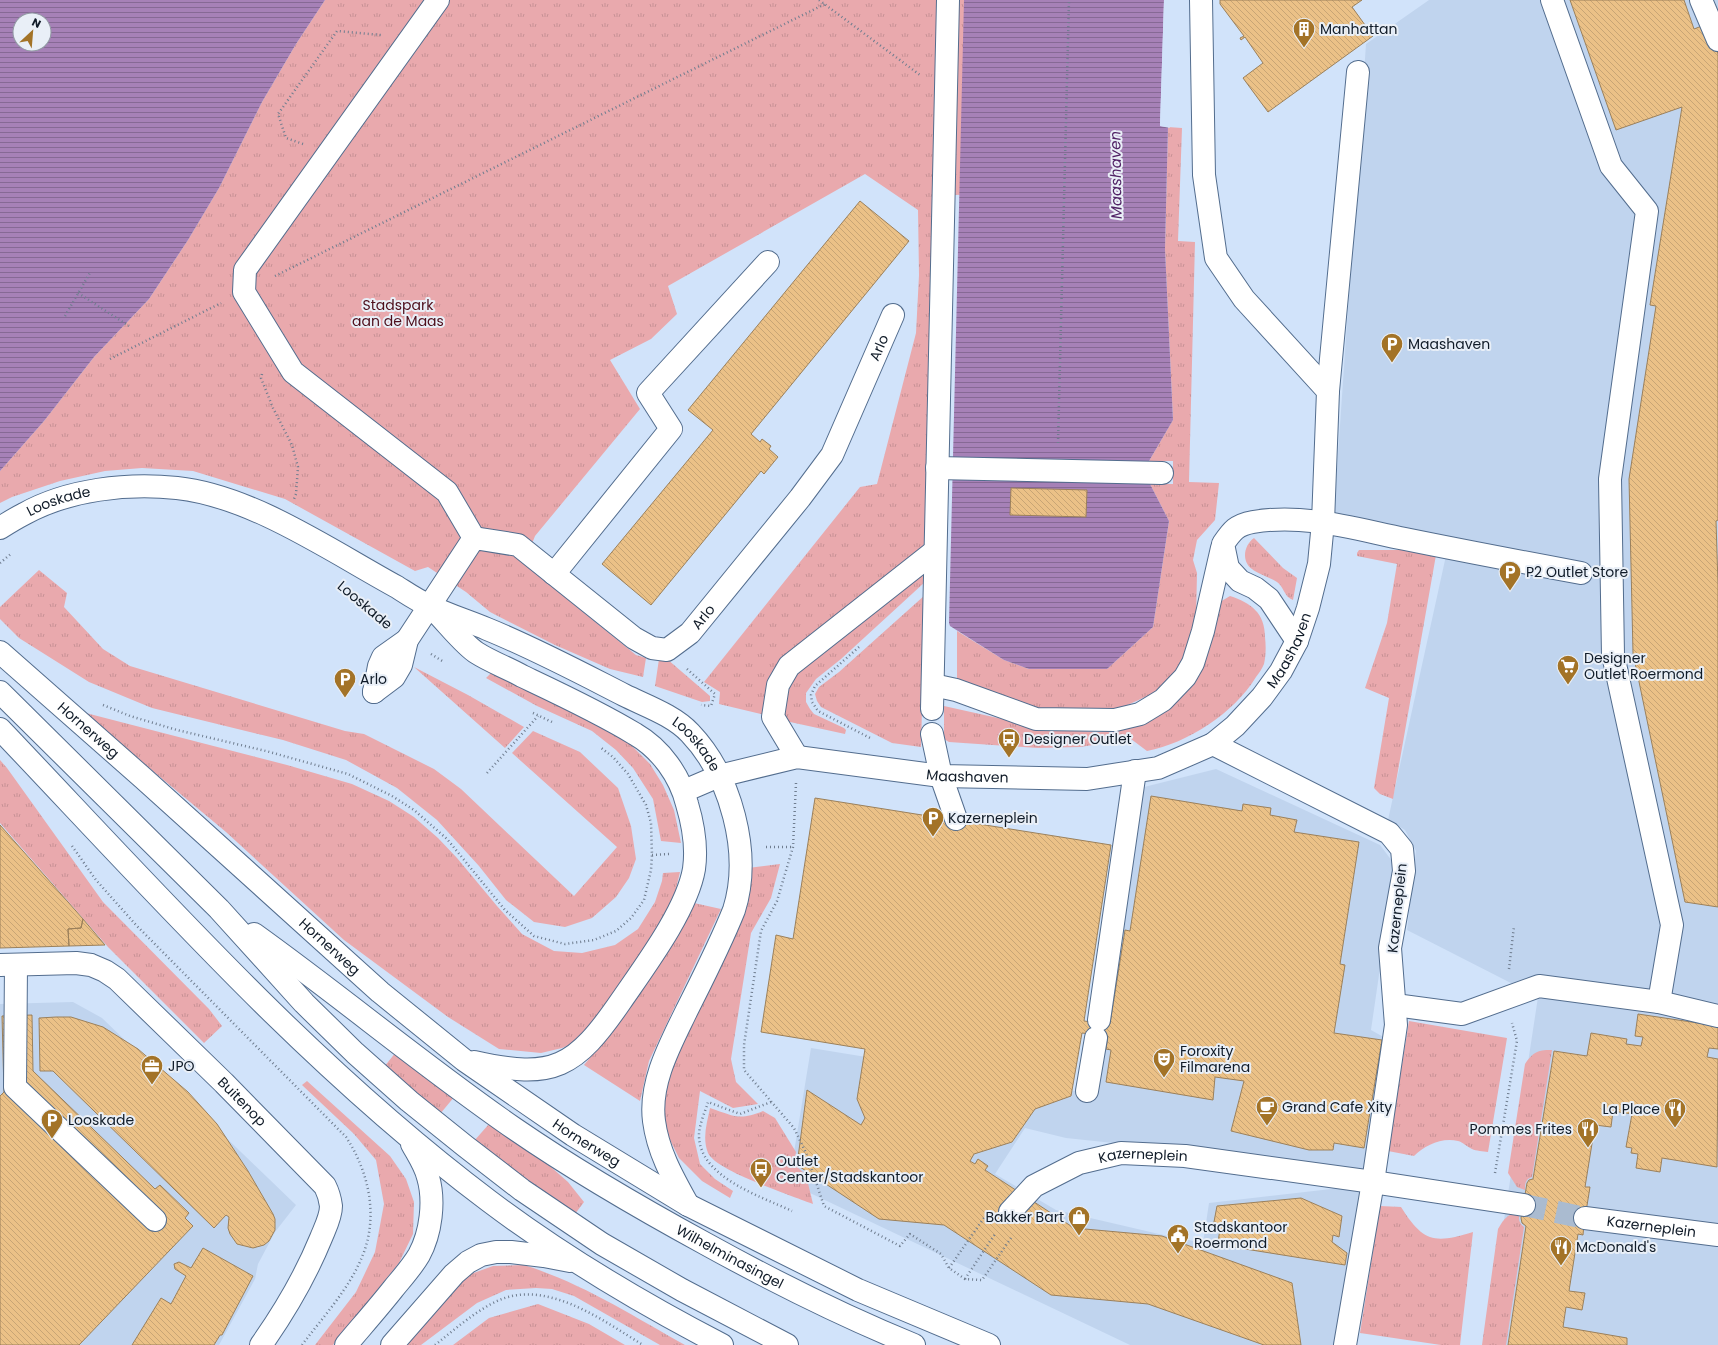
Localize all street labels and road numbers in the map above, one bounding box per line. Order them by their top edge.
street label: Arlo [864,331,893,364]
street label: Looskade [23,481,92,521]
street label: Looskade [333,576,397,634]
street label: Arlo [687,600,719,634]
street label: Maashaven [1262,610,1316,692]
street label: Hornerweg [53,697,124,763]
street label: Looskade [668,712,725,775]
street label: Maashaven [925,764,1009,787]
street label: Kazerneplein [1382,862,1412,954]
street label: Hornerweg [295,913,365,980]
street label: Buitenop [213,1072,271,1131]
street label: Hornerweg [549,1114,624,1172]
street label: Kazerneplein [1096,1143,1188,1168]
street label: Kazerneplein [1606,1211,1697,1242]
street label: Wilhelminasingel [673,1220,787,1294]

